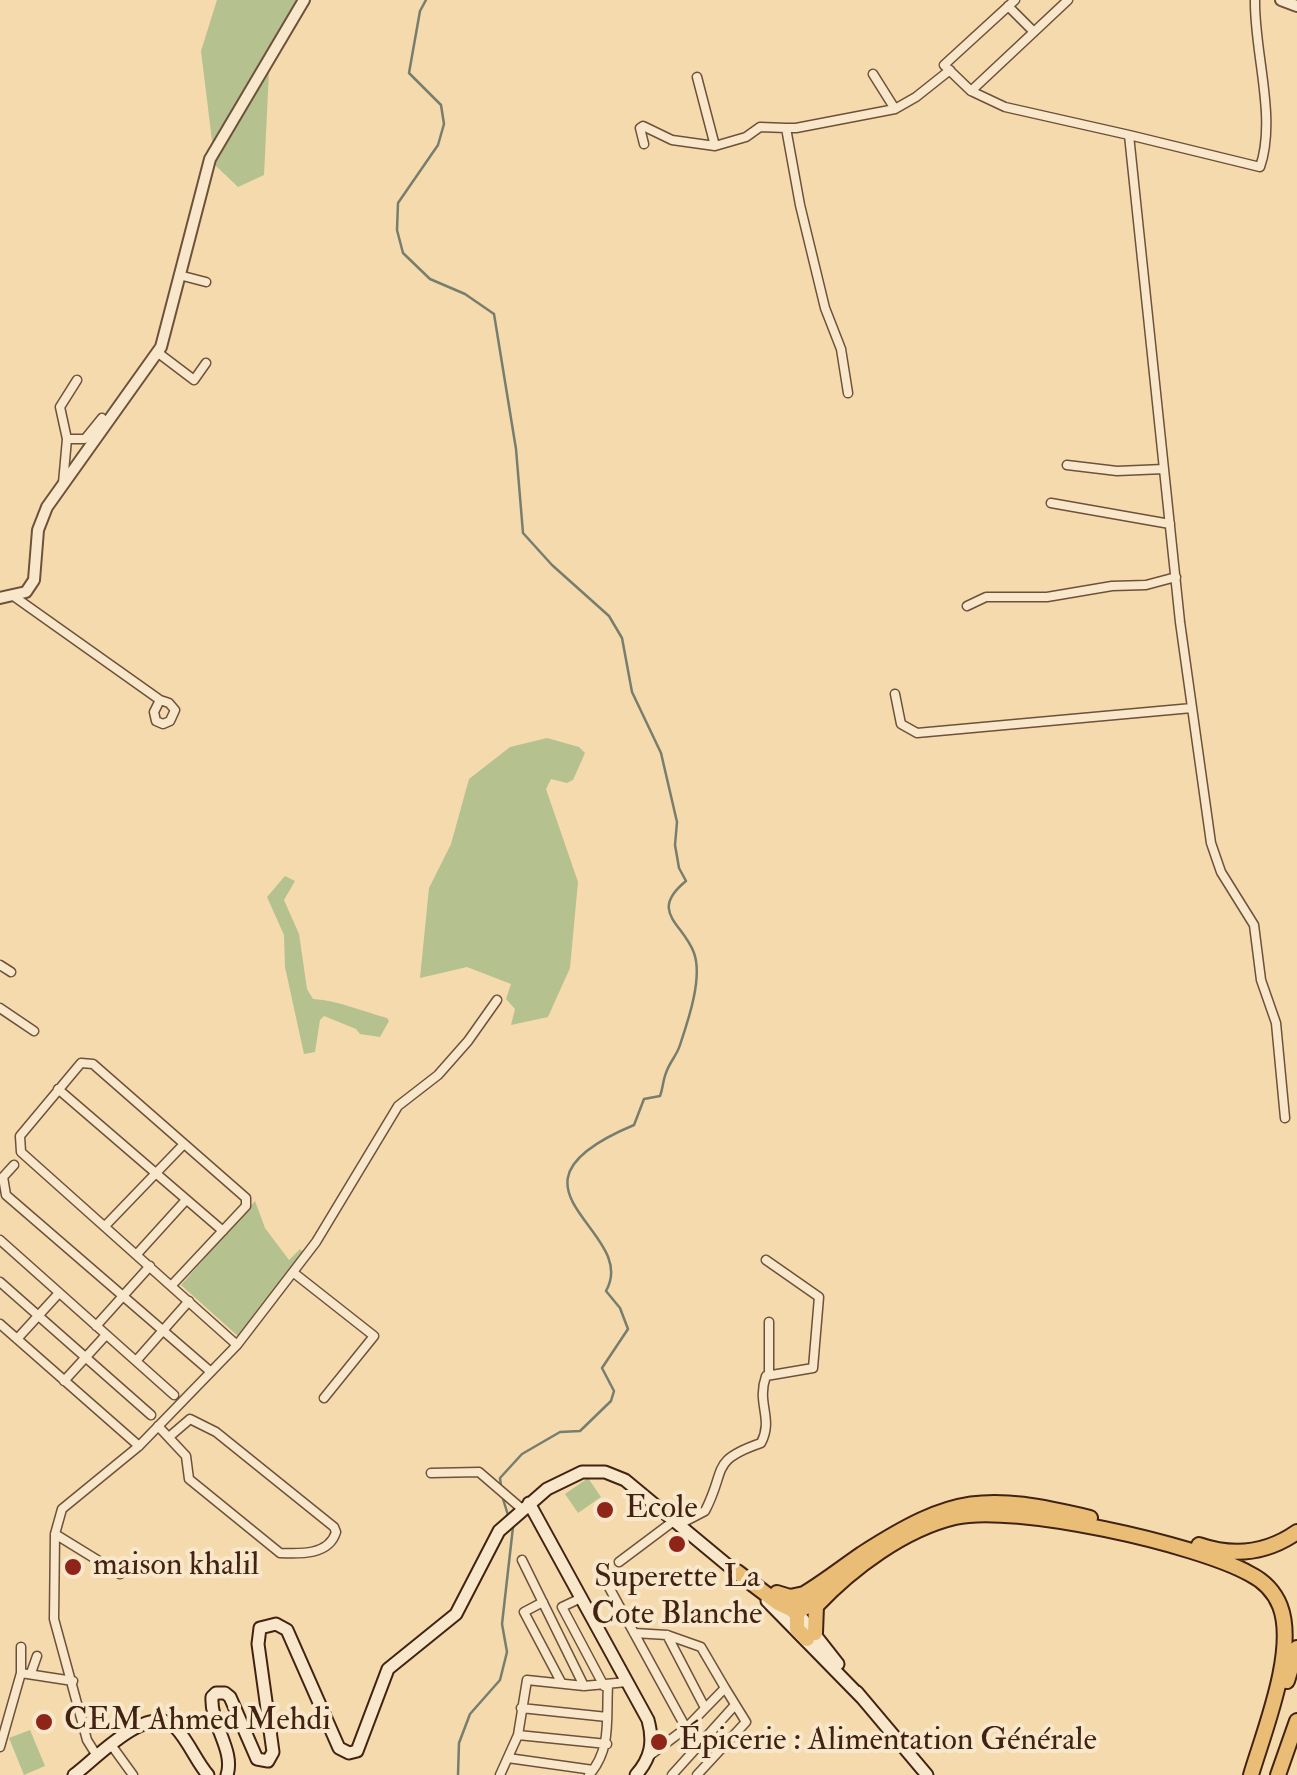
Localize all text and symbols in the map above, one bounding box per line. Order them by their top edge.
place label: Ecole [625,1491,698,1529]
marker: Ecole [594,1499,616,1521]
marker: Superette La Cote Blanche [666,1533,688,1555]
place label: maison khalil [93,1548,259,1586]
marker: maison khalil [62,1556,84,1578]
place label: Superette La Cote Blanche [592,1560,762,1635]
place label: CEM Ahmed Mehdi [64,1703,331,1741]
marker: CEM Ahmed Mehdi [33,1711,55,1733]
place label: Épicerie : Alimentation Générale [679,1723,1097,1761]
marker: Épicerie : Alimentation Générale [648,1731,670,1753]

